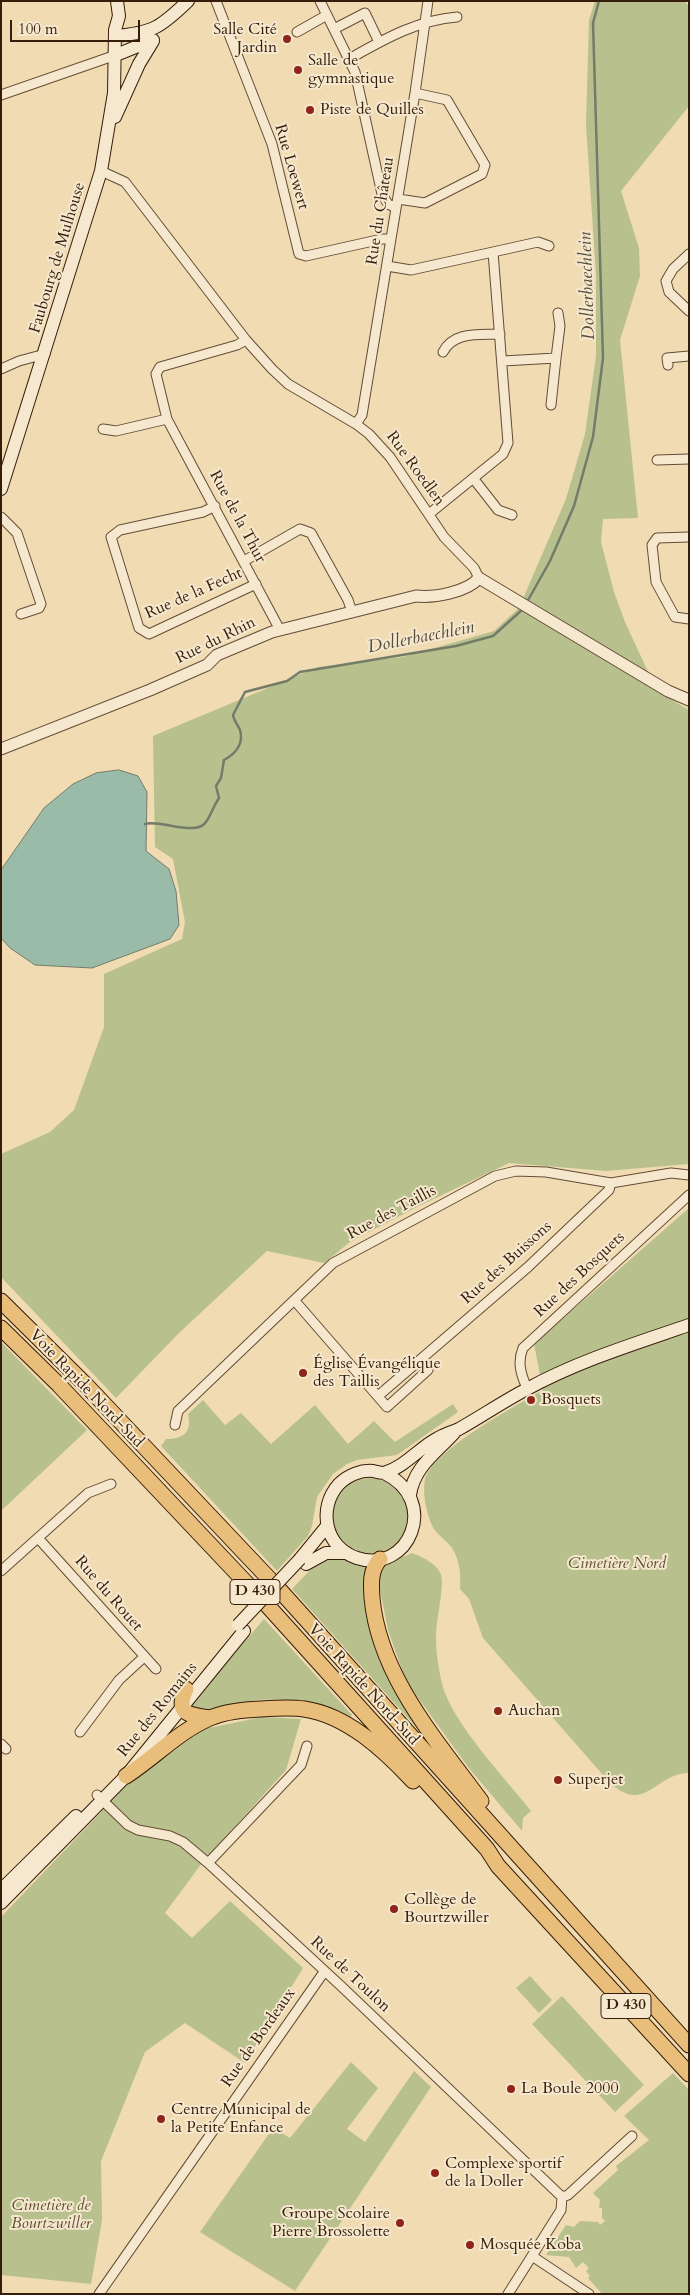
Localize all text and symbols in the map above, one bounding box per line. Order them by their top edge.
scale bar [12,10,142,42]
text: 100 m [18,19,58,39]
place label: Salle Cité Jardin [213,20,277,58]
marker: Salle Cité Jardin [281,33,293,45]
place label: Salle de gymnastique [308,51,394,89]
marker: Salle de gymnastique [292,64,304,76]
place label: Piste de Quilles [320,100,424,120]
marker: Piste de Quilles [304,104,316,116]
street label: Rue Loewert [270,122,312,212]
street label: Rue du Château [363,156,399,266]
street label: Faubourg de Mulhouse [26,180,90,336]
water label: Dollerbaechlein [575,232,601,340]
street label: Rue Roedlen [382,428,448,510]
street label: Rue de la Thur [205,467,269,567]
street label: Rue de la Fecht [142,564,246,624]
street label: Rue du Rhin [173,613,259,669]
water label: Dollerbaechlein [366,617,476,659]
street label: Rue des Taillis [344,1182,440,1244]
street label: Rue des Buissons [458,1217,556,1309]
street label: Rue des Bosquets [531,1228,629,1322]
street label: Voie Rapide Nord-Sud [25,1326,147,1452]
place label: Église Évangélique des Taillis [313,1354,441,1392]
marker: Église Évangélique des Taillis [297,1367,309,1379]
place label: Bosquets [541,1390,601,1410]
marker: Bosquets [525,1394,537,1406]
street label: Rue du Rouet [70,1552,146,1636]
park label: Cimetière Nord [568,1554,666,1574]
road number: D 430 [230,1580,280,1604]
street label: Voie Rapide Nord-Sud [303,1620,423,1750]
street label: Rue des Romains [114,1659,202,1761]
place label: Auchan [508,1701,560,1721]
marker: Auchan [492,1705,504,1717]
place label: Superjet [568,1770,623,1790]
marker: Superjet [552,1774,564,1786]
place label: Collège de Bourtzwiller [404,1890,489,1928]
marker: Collège de Bourtzwiller [388,1903,400,1915]
street label: Rue de Toulon [306,1933,394,2017]
street label: Rue de Bordeaux [218,1985,300,2091]
road number: D 430 [601,1994,651,2018]
place label: La Boule 2000 [521,2079,619,2099]
marker: La Boule 2000 [505,2083,517,2095]
place label: Centre Municipal de la Petite Enfance [171,2100,311,2138]
marker: Centre Municipal de la Petite Enfance [155,2113,167,2125]
place label: Complexe sportif de la Doller [445,2154,562,2192]
marker: Complexe sportif de la Doller [429,2167,441,2179]
park label: Cimetière de Bourtzwiller [11,2196,91,2234]
place label: Groupe Scolaire Pierre Brossolette [272,2204,390,2242]
marker: Groupe Scolaire Pierre Brossolette [394,2217,406,2229]
place label: Mosquée Koba [480,2235,581,2255]
marker: Mosquée Koba [464,2239,476,2251]

